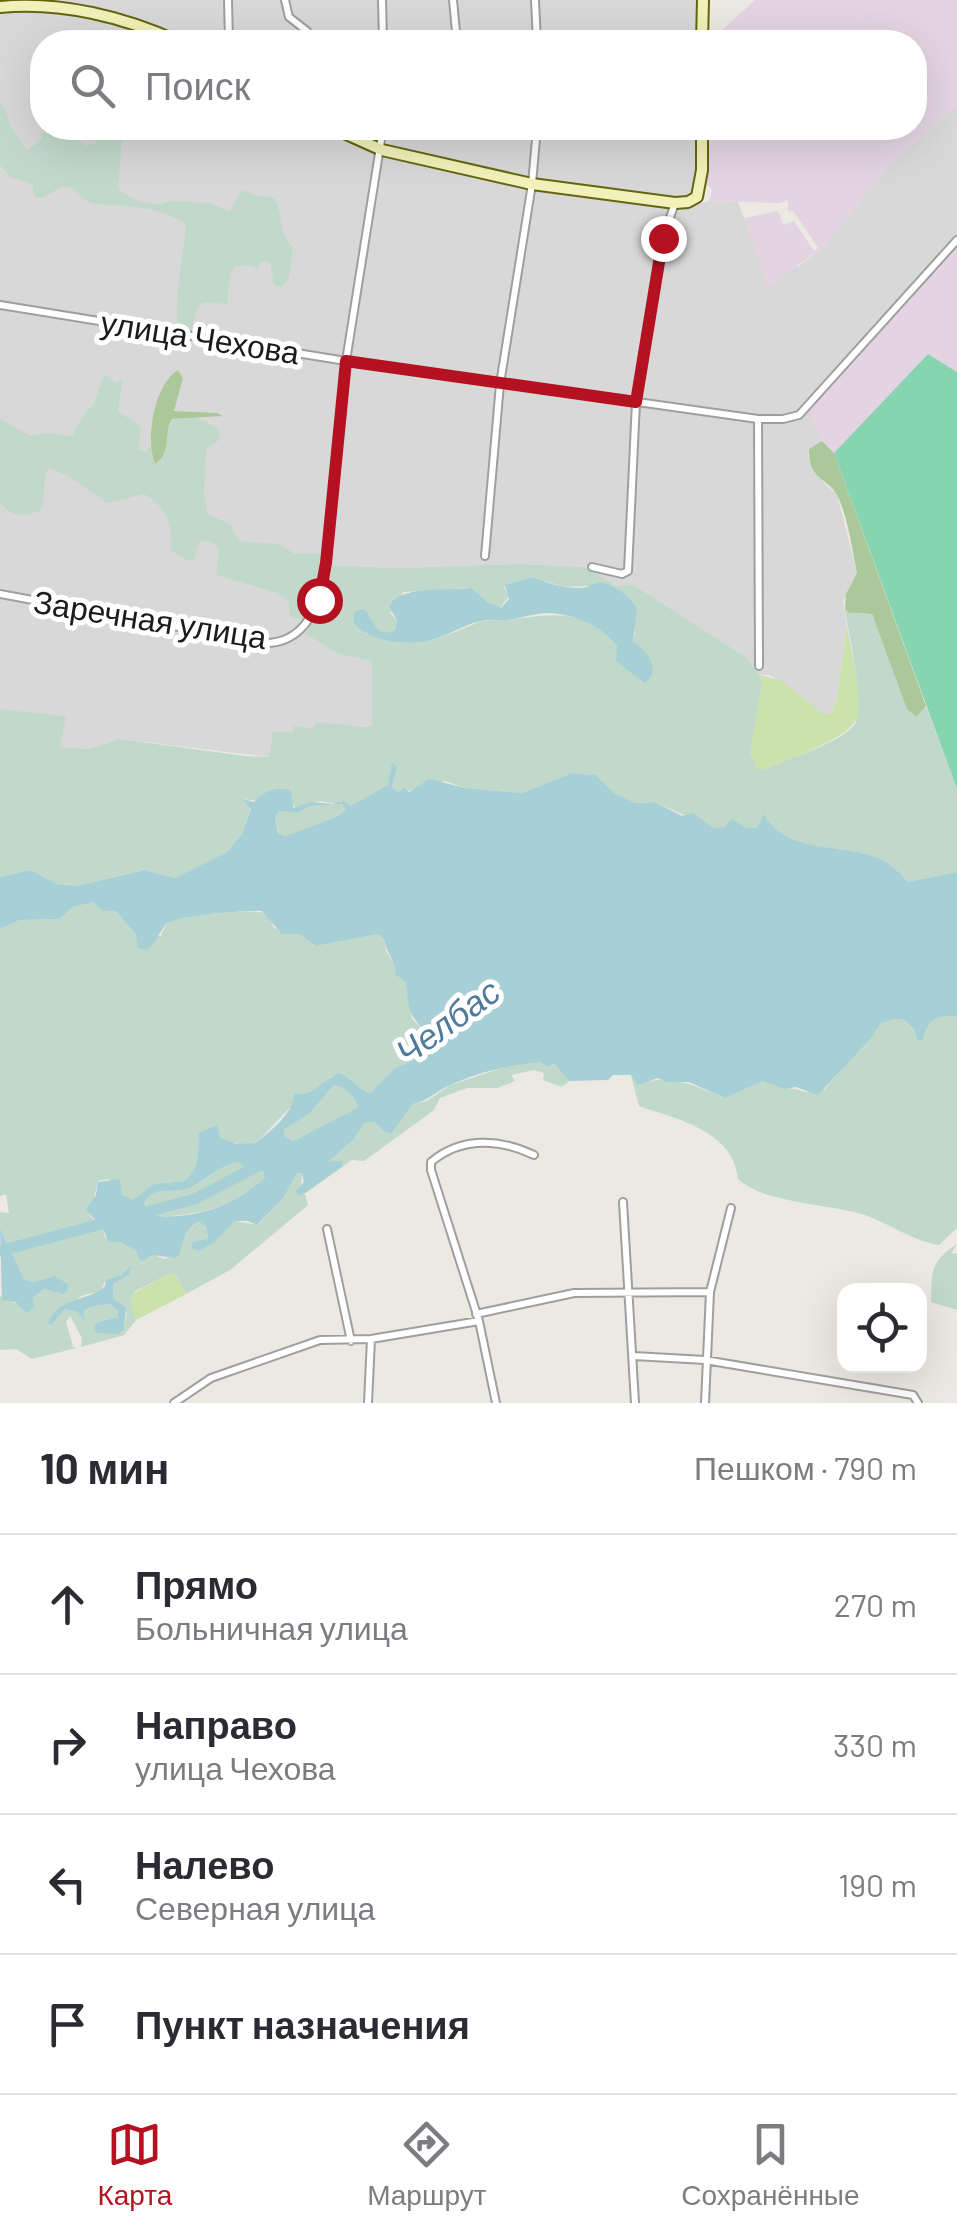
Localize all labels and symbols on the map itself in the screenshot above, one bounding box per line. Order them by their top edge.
route end [641,216,687,262]
street label: улица Чехова [98,302,303,372]
route start [297,578,343,624]
street label: Заречная улица [31,581,270,656]
water label: Челбас [387,968,507,1072]

